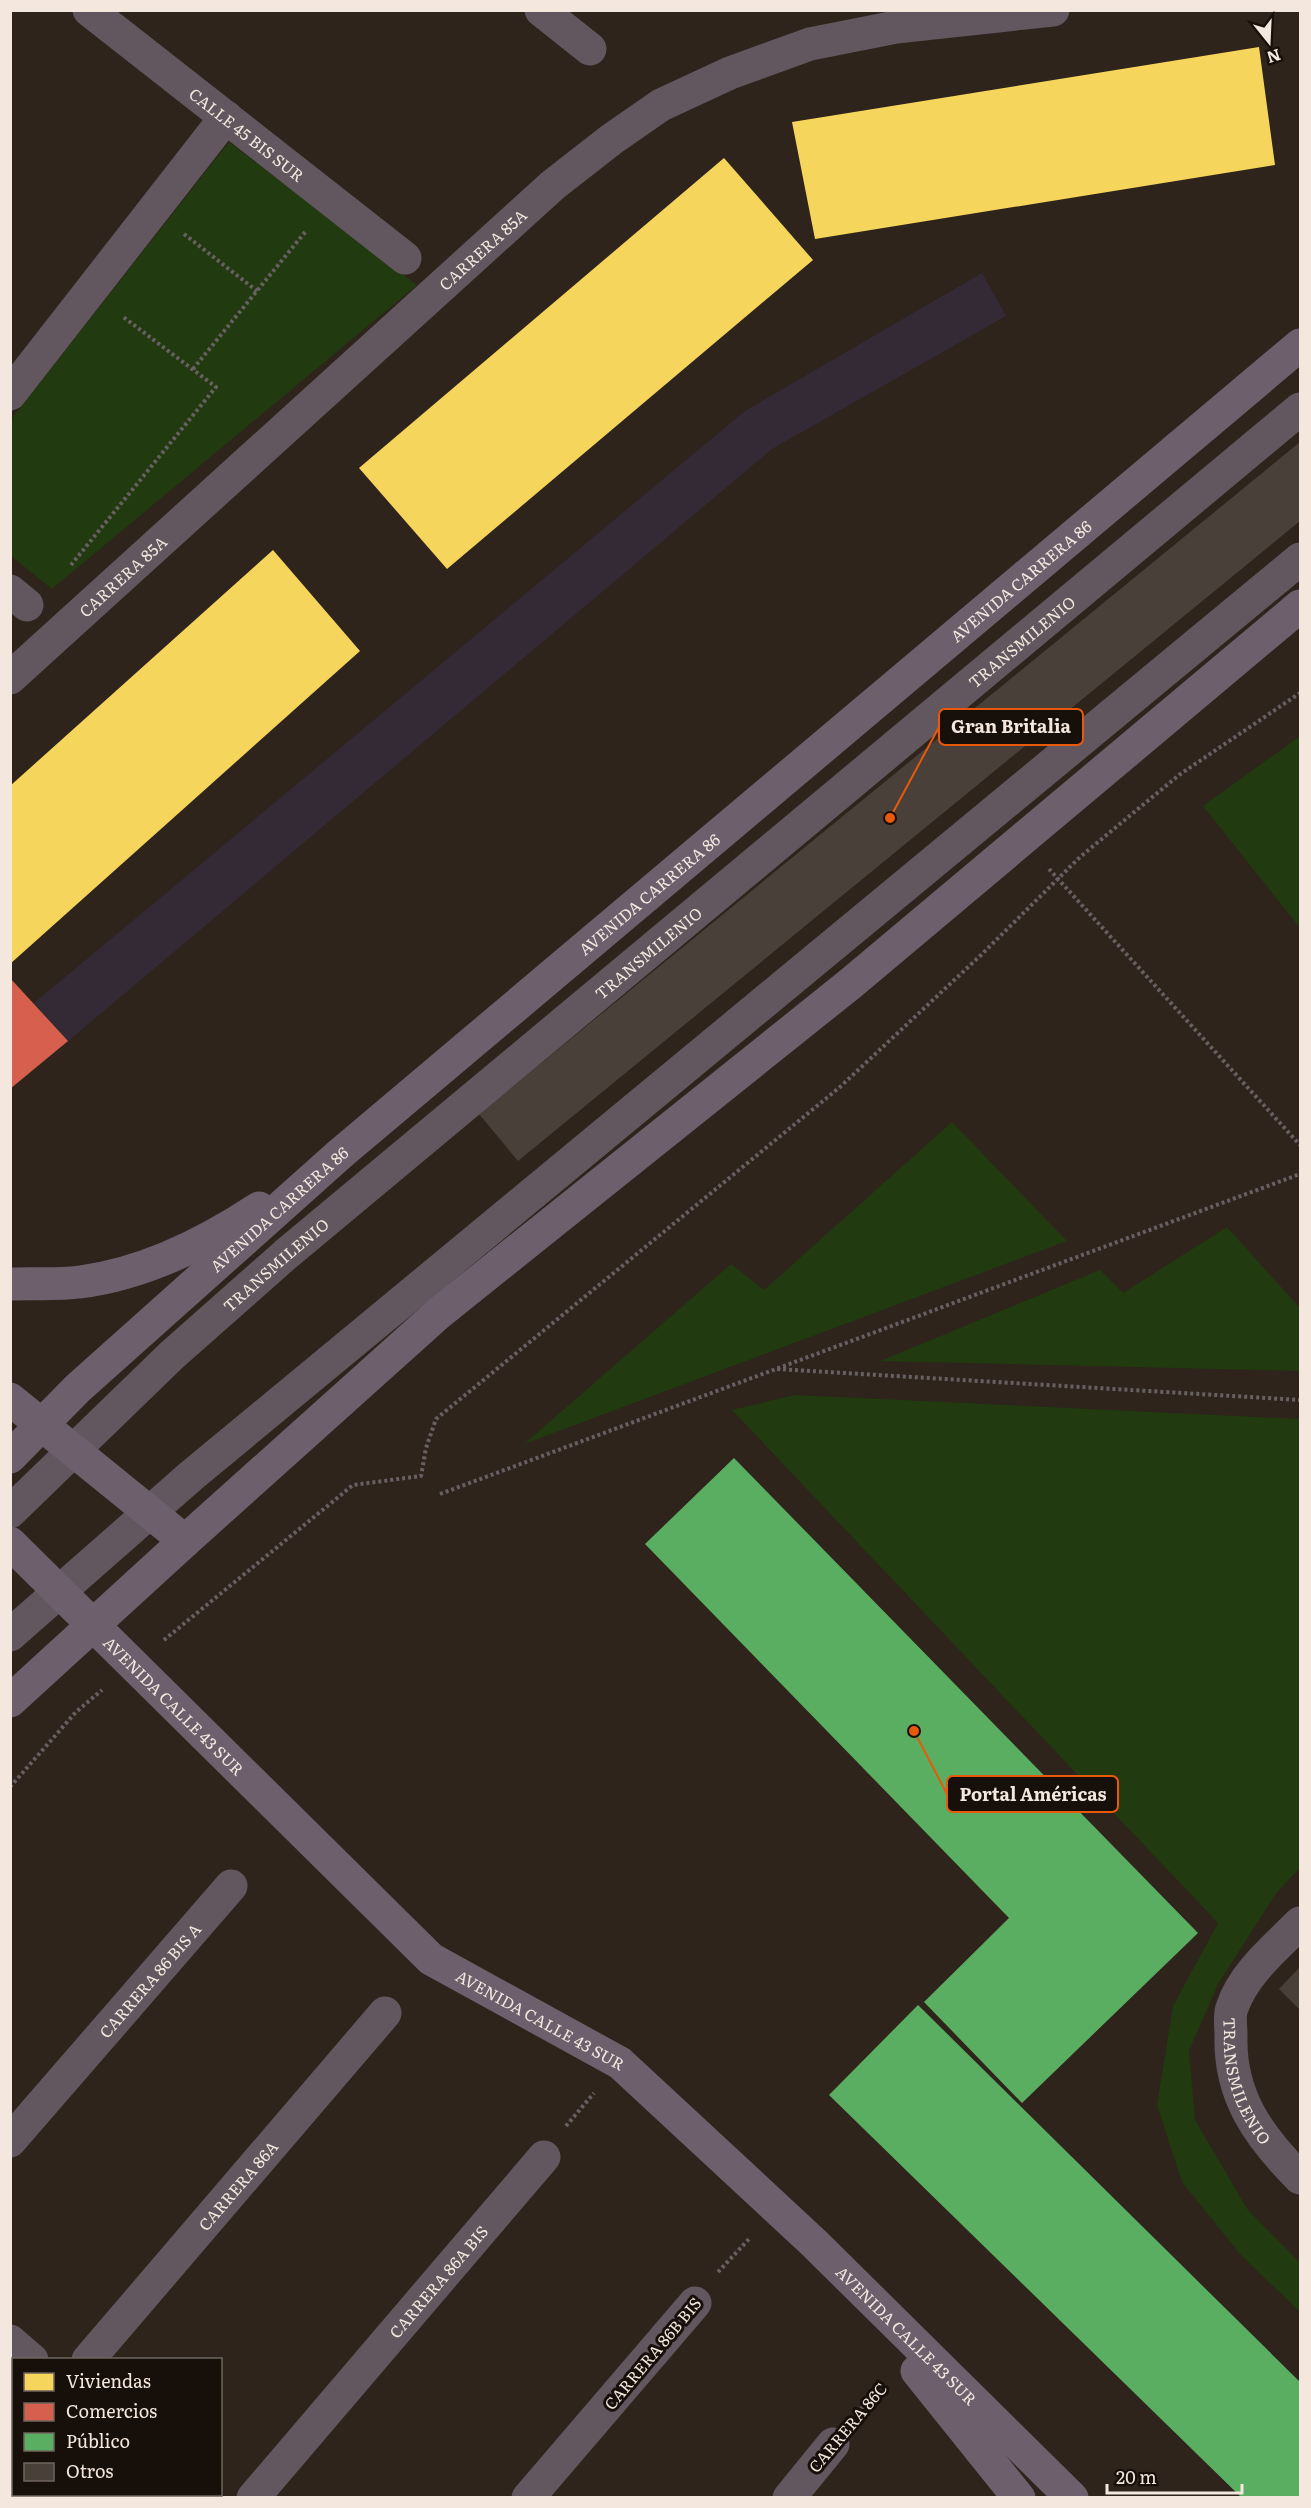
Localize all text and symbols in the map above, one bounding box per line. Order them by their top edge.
north arrow [1239,12,1299,72]
text: N [1264,44,1284,71]
street label: CALLE 45 BIS SUR [184,81,310,187]
street label: CARRERA 85A [433,203,532,295]
street label: AVENIDA CARRERA 86 [944,514,1097,647]
street label: CARRERA 85A [73,529,172,622]
street label: TRANSMILENIO [962,589,1080,693]
callout: Gran Britalia [939,709,1083,745]
text: Gran Britalia [951,712,1071,739]
street label: AVENIDA CARRERA 86 [573,827,725,960]
street label: TRANSMILENIO [589,901,707,1004]
street label: AVENIDA CARRERA 86 [204,1140,353,1277]
street label: TRANSMILENIO [217,1212,333,1317]
street label: AVENIDA CALLE 43 SUR [98,1630,251,1781]
callout: Portal Américas [947,1776,1118,1812]
text: Portal Américas [959,1780,1107,1807]
street label: CARRERA 86 BIS A [93,1917,206,2043]
street label: AVENIDA CALLE 43 SUR [452,1963,630,2076]
street label: TRANSMILENIO [1218,2017,1277,2149]
street label: CARRERA 86A [192,2135,283,2236]
street label: CARRERA 86A BIS [383,2220,493,2343]
street label: AVENIDA CALLE 43 SUR [831,2260,983,2410]
street label: CARRERA 86B BIS [598,2292,706,2414]
legend [12,2358,222,2496]
text: Viviendas [66,2367,151,2394]
street label: CARRERA 86C [802,2377,892,2477]
text: Comercios [66,2397,157,2424]
text: Público [66,2427,130,2454]
text: Otros [66,2457,113,2484]
scale bar [1107,2457,1242,2495]
text: 20 m [1116,2463,1157,2490]

